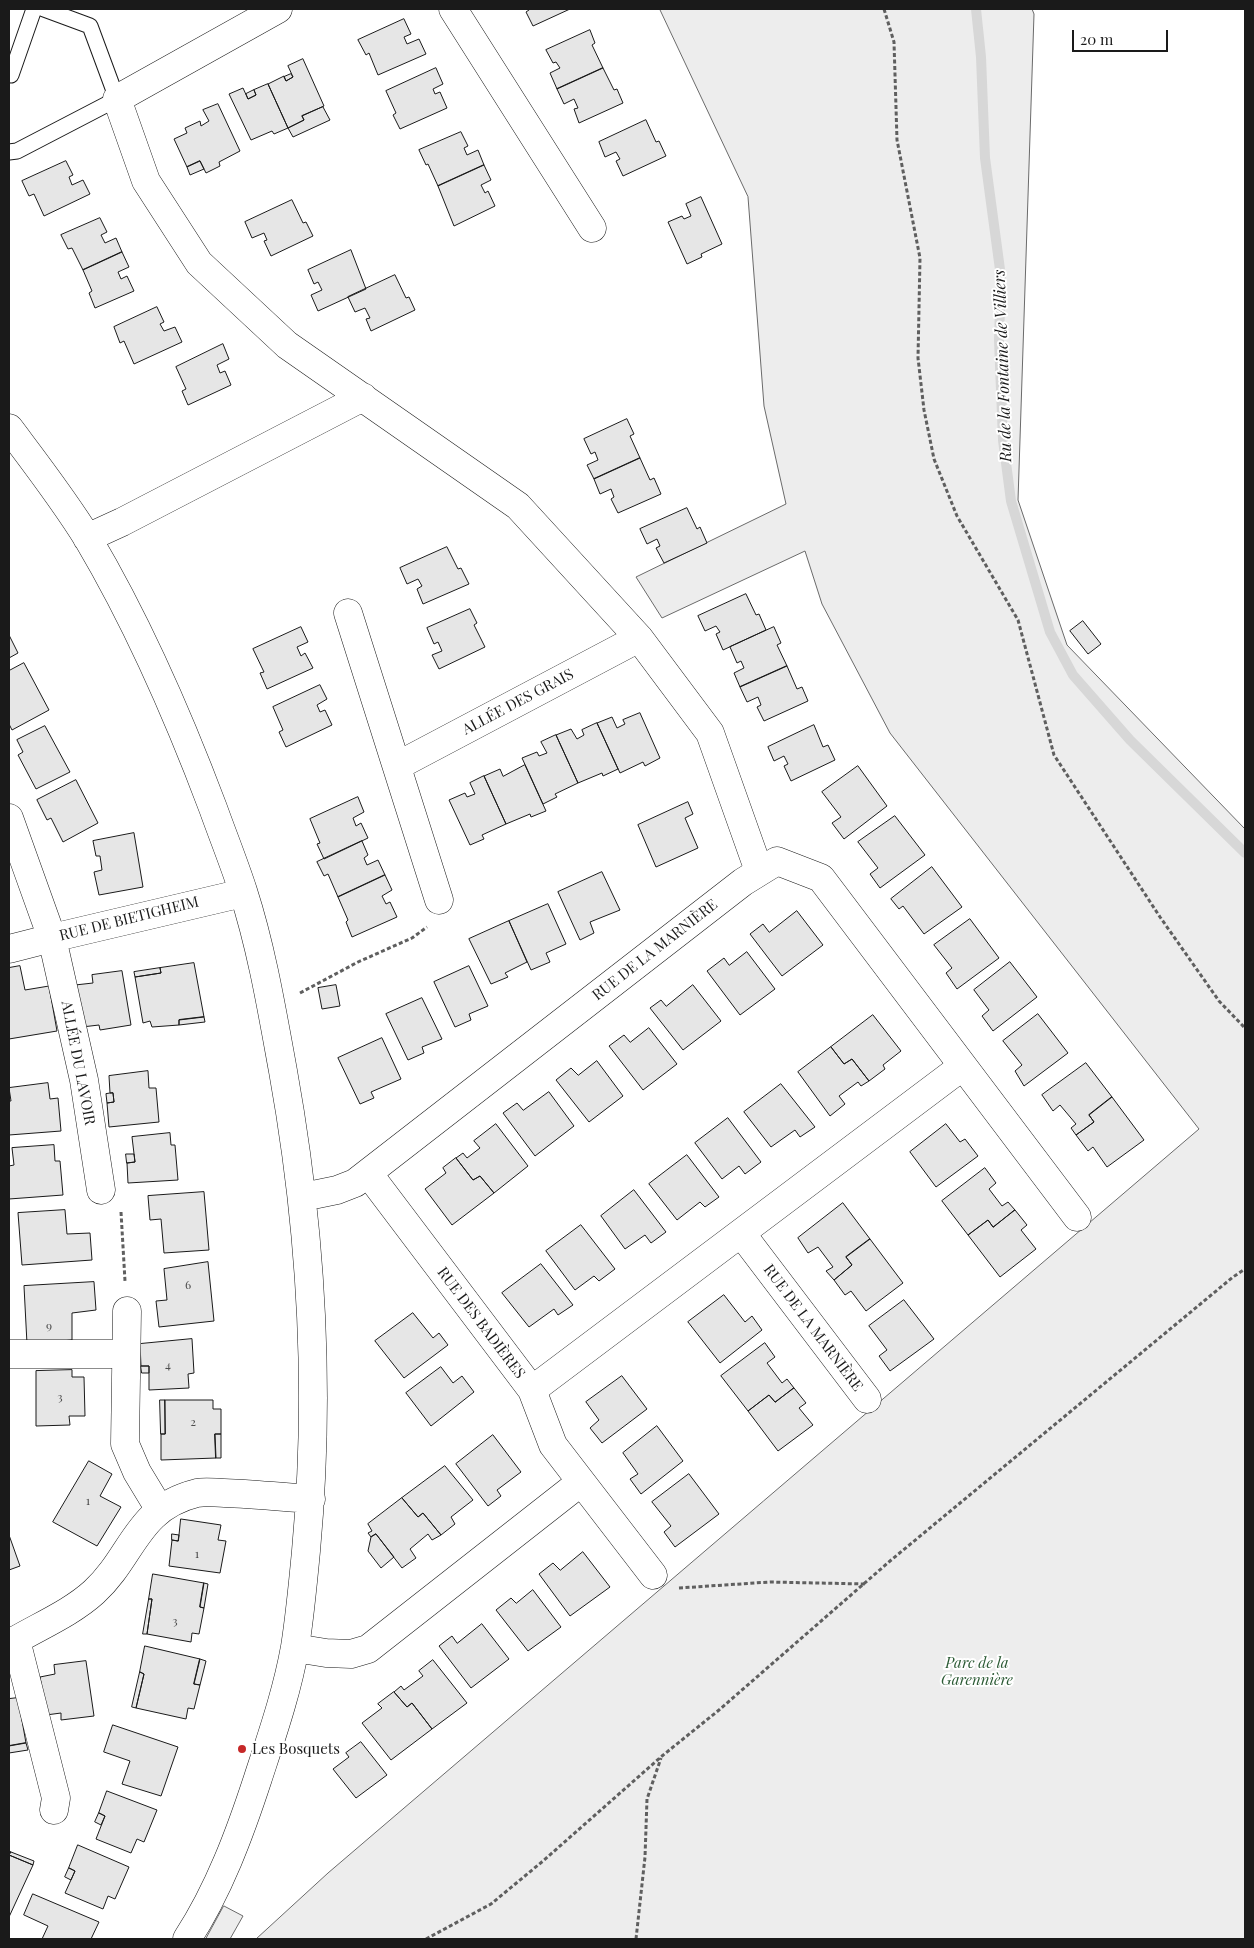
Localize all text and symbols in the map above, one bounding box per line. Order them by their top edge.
scale bar [1074,20,1170,52]
text: 20 m [1080,29,1113,49]
water label: Ru de la Fontaine de Villiers [990,269,1016,463]
street label: ALLÉE DES GRAIS [459,665,577,739]
street label: RUE DE BIETIGHEIM [57,893,201,945]
street label: RUE DE LA MARNIÈRE [589,896,721,1004]
street label: ALLÉE DU LAVOIR [57,999,99,1127]
street label: RUE DE LA MARNIÈRE [760,1261,866,1395]
street label: RUE DES BADIÈRES [433,1264,529,1382]
house number: 6 [185,1278,191,1292]
house number: 9 [46,1319,52,1333]
house number: 4 [165,1358,171,1372]
house number: 3 [57,1390,63,1404]
house number: 2 [190,1415,196,1429]
house number: 1 [86,1494,90,1508]
house number: 1 [195,1547,199,1561]
house number: 3 [172,1614,178,1628]
park label: Parc de la Garennière [941,1654,1013,1689]
place label: Les Bosquets [252,1740,340,1758]
marker: Les Bosquets [236,1743,248,1755]

